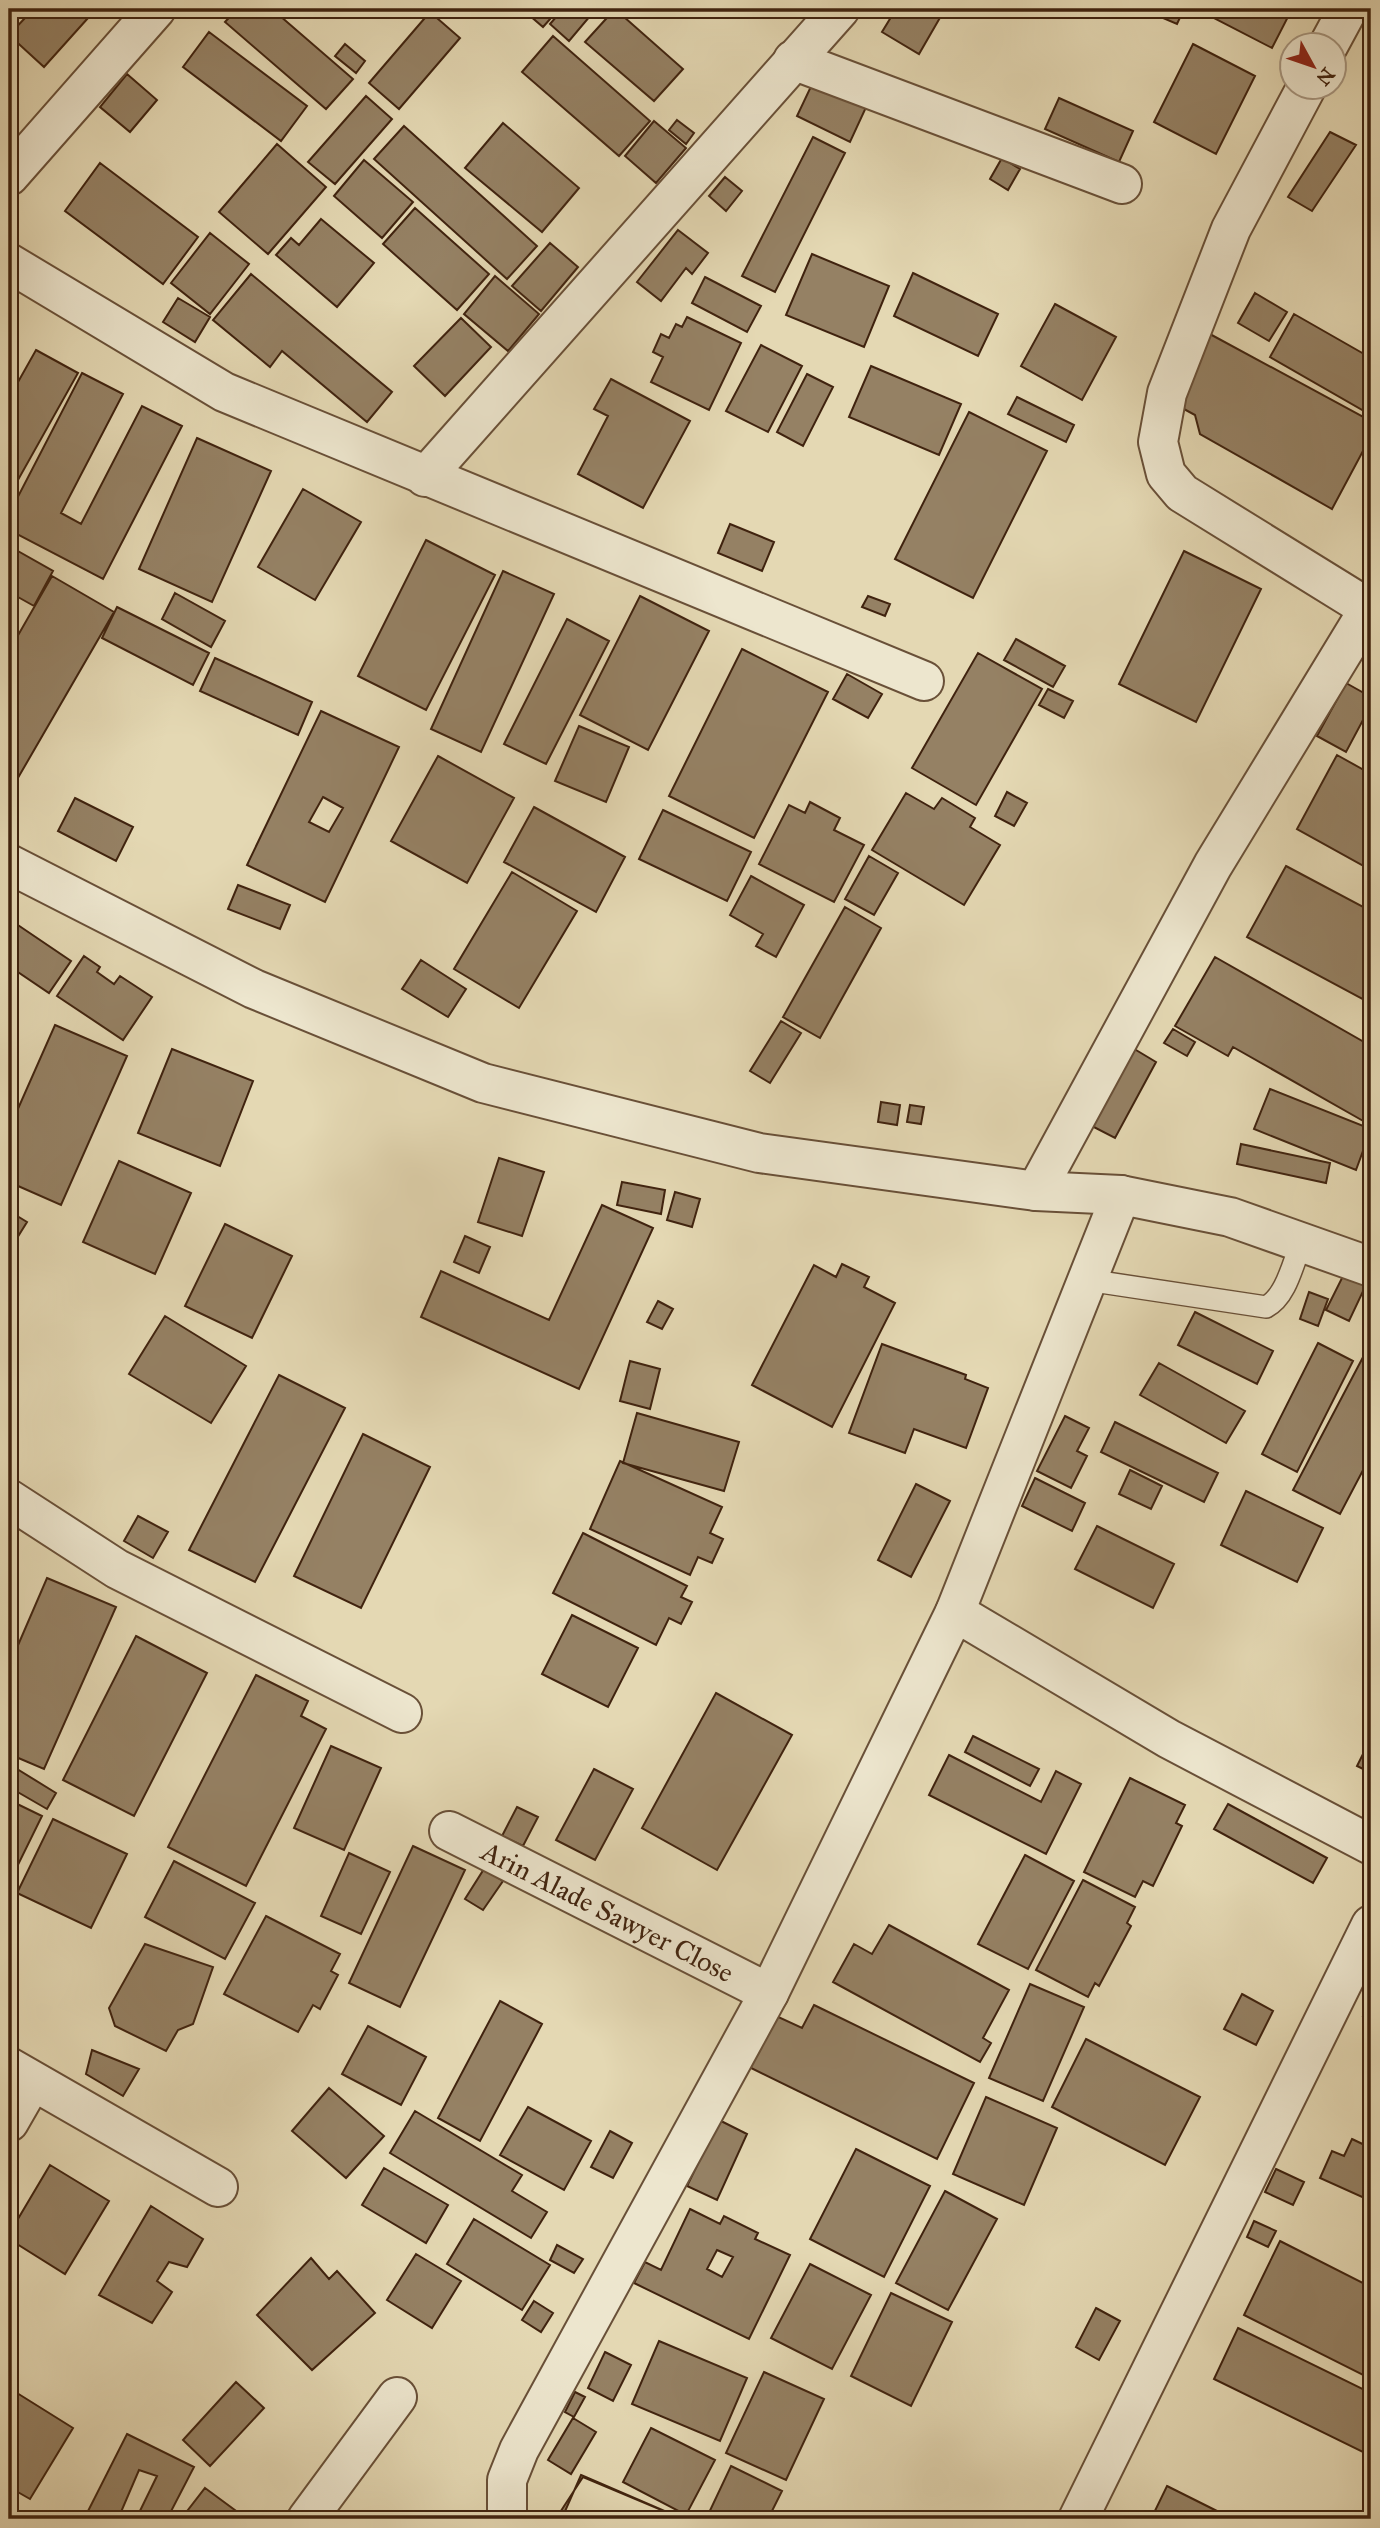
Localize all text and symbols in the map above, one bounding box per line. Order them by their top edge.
north arrow [1278,32,1348,102]
text: N [1312,63,1340,90]
street label: Arin Alade Sawyer Close [475,1833,740,1990]

